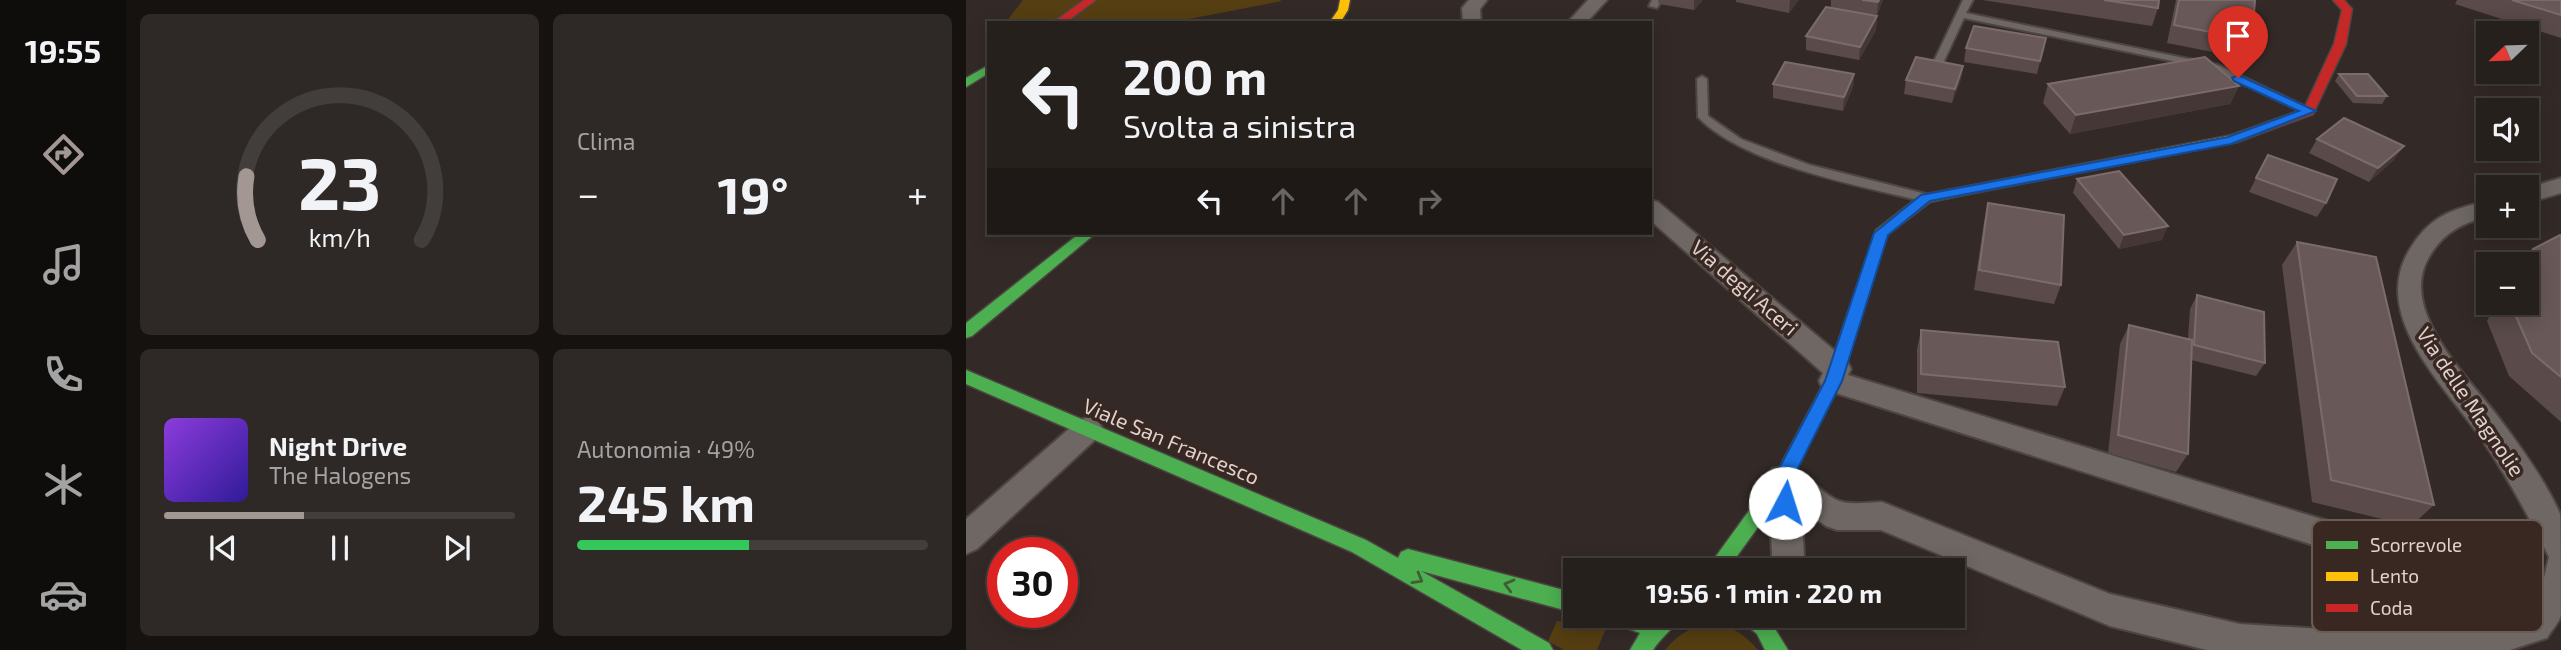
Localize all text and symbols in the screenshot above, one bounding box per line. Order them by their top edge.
pin [2208,6,2268,78]
icon: arrive [2219,17,2257,55]
north arrow [2476,21,2539,84]
map controls [2476,21,2539,315]
text: 19:55 [25,31,101,69]
text: 200 m [1123,46,1267,105]
icon: left [1008,49,1099,140]
button: sound [2476,98,2539,161]
text: Svolta a sinistra [1123,106,1356,144]
text: Clima [577,127,635,155]
icon: directions [39,130,88,179]
text: 23 [298,138,381,226]
text: 19° [718,162,789,224]
text: − [577,170,599,216]
text: + [907,170,928,216]
button: + [2476,175,2539,238]
icon: left [1191,182,1229,220]
icon: ahead [1264,182,1302,220]
icon: ahead [1337,182,1375,220]
icon: right [1410,182,1448,220]
text: km/h [308,222,371,252]
street label: Via degli Aceri [1687,234,1803,340]
icon: music [39,240,88,289]
button: − [2476,252,2539,315]
street label: Via delle Magnolie [2412,322,2530,480]
icon: phone [39,350,88,399]
street label: Viale San Francesco [1080,392,1264,489]
text: Night Drive [269,430,407,461]
text: Autonomia · 49% [577,435,755,463]
icon: climate [39,460,88,509]
text: The Halogens [269,461,411,489]
position arrow [1748,466,1822,540]
text: 245 km [577,470,755,532]
legend [2312,520,2543,632]
icon: previous [204,529,242,567]
icon: pause [321,529,359,567]
icon: next [438,529,476,567]
text: Scorrevole [2370,533,2462,556]
speed limit sign: 30 [987,537,1078,628]
text: Lento [2370,564,2419,587]
icon: car [39,570,88,619]
one-way arrow [1411,571,1424,584]
text: 19:56 · 1 min · 220 m [1646,577,1882,608]
one-way arrow [1503,578,1515,593]
text: Coda [2370,596,2413,619]

